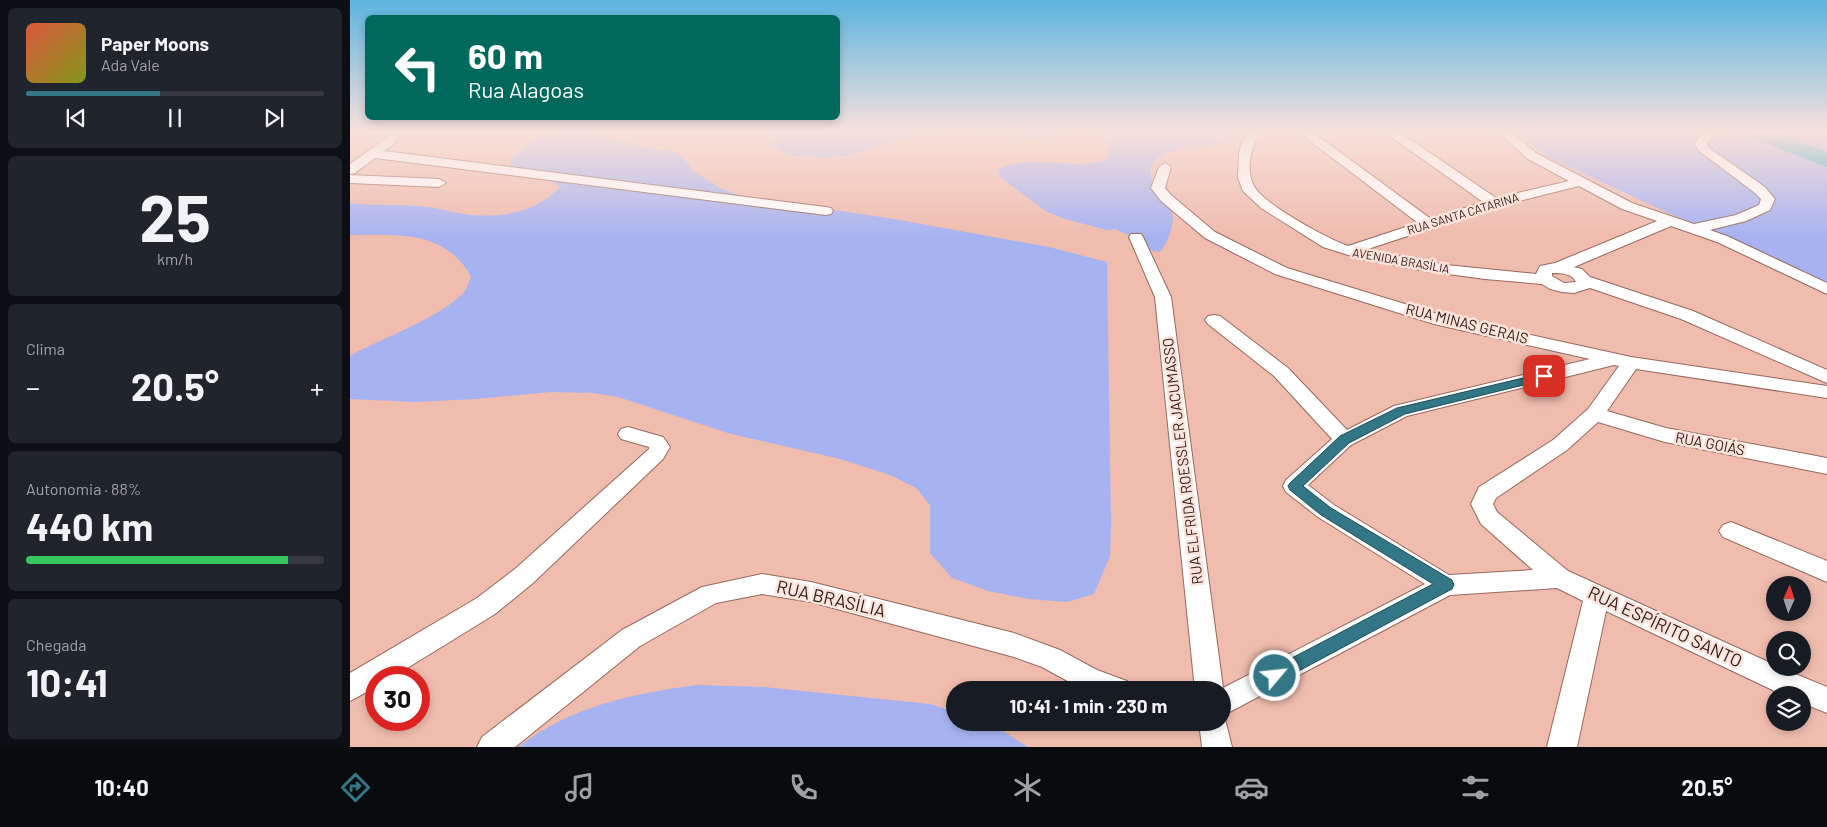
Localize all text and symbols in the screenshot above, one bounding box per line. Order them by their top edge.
text: Paper Moons [101,32,209,55]
text: 60 m [468,34,543,76]
icon: left [385,35,450,100]
text: Ada Vale [101,55,160,74]
text: Rua Alagoas [468,76,584,102]
icon: previous [62,104,90,132]
icon: pause [161,104,189,132]
icon: next [260,104,288,132]
text: 25 [139,177,211,255]
street label: RUA SANTA CATARINA [1405,189,1520,237]
street label: AVENIDA BRASÍLIA [1352,245,1451,275]
text: km/h [157,249,193,268]
street label: RUA MINAS GERAIS [1404,299,1530,347]
street label: RUA ELFRIDA ROESSLER JACUMASSO [1158,337,1206,585]
text: Clima [26,339,65,358]
pin [1523,355,1565,397]
icon: arrive [1530,362,1558,390]
text: 20.5° [131,363,219,409]
text: − [26,370,40,404]
text: + [310,370,324,404]
street label: RUA GOIÁS [1674,427,1747,459]
text: Autonomia · 88% [26,479,141,498]
text: 440 km [26,503,153,549]
street label: RUA BRASÍLIA [775,575,888,621]
north arrow [1766,576,1811,621]
map controls [1766,576,1811,731]
street label: RUA ESPÍRITO SANTO [1585,581,1746,672]
button: search [1766,631,1811,676]
text: Chegada [26,635,86,654]
position arrow [1248,649,1300,701]
text: 10:41 [26,659,108,705]
speed limit sign: 30 [365,666,430,731]
button: layers [1766,686,1811,731]
text: 10:41 · 1 min · 230 m [1010,694,1167,717]
icon: directions [338,770,373,805]
icon: music [562,770,597,805]
icon: phone [786,770,821,805]
icon: climate [1010,770,1045,805]
icon: car [1234,770,1269,805]
icon: filters [1458,770,1493,805]
text: 10:40 [94,774,149,800]
text: 20.5° [1682,774,1733,800]

